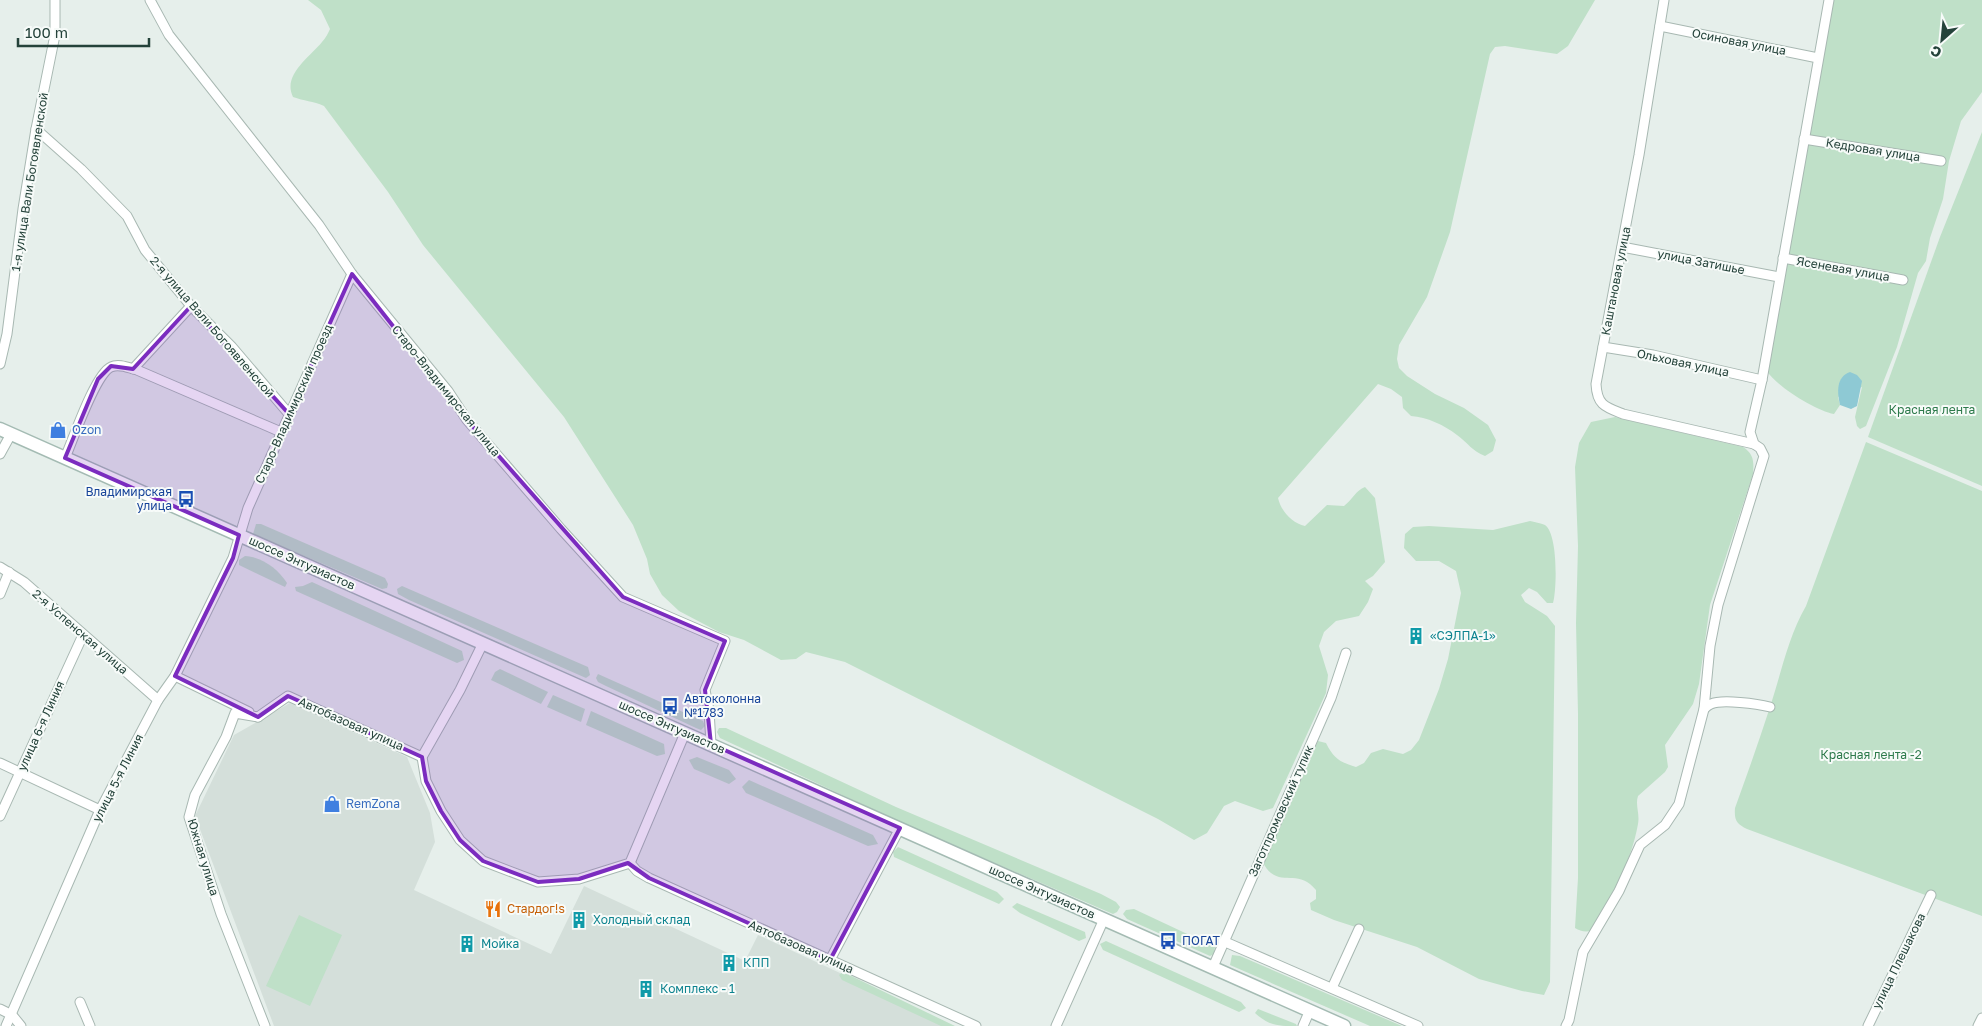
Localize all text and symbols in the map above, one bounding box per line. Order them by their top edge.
scale bar [18,15,149,47]
north arrow [1917,15,1967,65]
text: 100 m [25,23,68,41]
street label: Осиновая улица [1691,25,1788,58]
text: С [1928,42,1944,62]
street label: 1-я улица Вали Богоявленской [8,91,51,272]
street label: Кедровая улица [1825,135,1921,164]
street label: Каштановая улица [1598,225,1633,336]
street label: улица Затишье [1656,246,1746,277]
street label: 2-я улица Вали Богоявленской [147,253,278,400]
street label: Ясеневая улица [1795,253,1891,284]
street label: Старо-Владимирский проезд [252,322,336,486]
street label: Старо-Владимирская улица [389,322,504,459]
street label: Ольховая улица [1636,345,1731,380]
park label: Красная лента [1889,402,1975,417]
shop icon: Ozon [48,420,68,440]
place label: Ozon [72,422,101,437]
place label: Владимирская улица [85,484,172,513]
bus stop icon: Владимирская улица [176,489,196,509]
street label: шоссе Энтузиастов [247,532,358,593]
street label: 2-я Успенская улица [29,586,131,677]
building icon: «СЭЛПА-1» [1406,626,1426,646]
place label: «СЭЛПА-1» [1430,628,1496,643]
street label: улица 6-я Линия [14,678,67,773]
place label: Автоколонна №1783 [684,691,761,720]
street label: Автобазовая улица [296,694,406,754]
street label: шоссе Энтузиастов [617,696,728,757]
bus stop icon: Автоколонна №1783 [660,696,680,716]
street label: улица 5-я Линия [89,731,146,824]
street label: Заготпромовский тупик [1245,743,1316,879]
park label: Красная лента -2 [1820,747,1922,762]
shop icon: RemZona [322,794,342,814]
place label: RemZona [346,796,400,811]
street label: Южная улица [185,816,222,897]
street label: шоссе Энтузиастов [987,861,1098,922]
restaurant icon: Стардог!s [483,899,503,919]
place label: Стардог!s [507,901,565,916]
building icon: Холодный склад [569,910,589,930]
street label: улица Плешакова [1869,910,1928,1011]
place label: Холодный склад [593,912,690,927]
street label: Автобазовая улица [746,917,856,977]
bus stop icon: ПОГАТ [1158,931,1178,951]
place label: ПОГАТ [1182,933,1220,948]
building icon: Мойка [457,934,477,954]
place label: Мойка [481,936,519,951]
building icon: КПП [719,953,739,973]
place label: КПП [743,955,769,970]
building icon: Комплекс - 1 [636,979,656,999]
place label: Комплекс - 1 [660,981,735,996]

